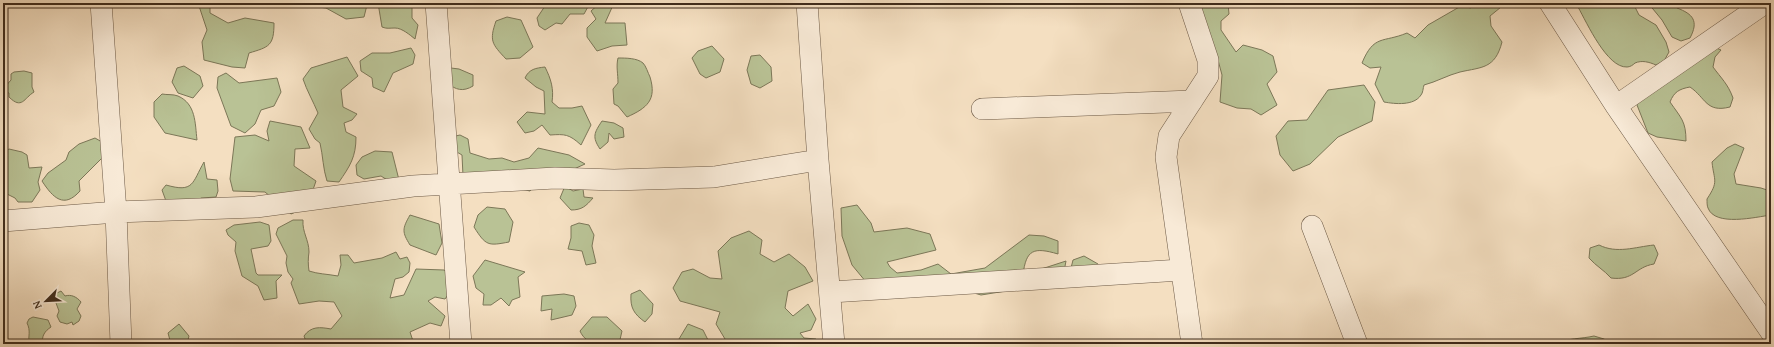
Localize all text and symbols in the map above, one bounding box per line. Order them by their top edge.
north arrow [26,281,66,321]
text: N [28,298,46,312]

